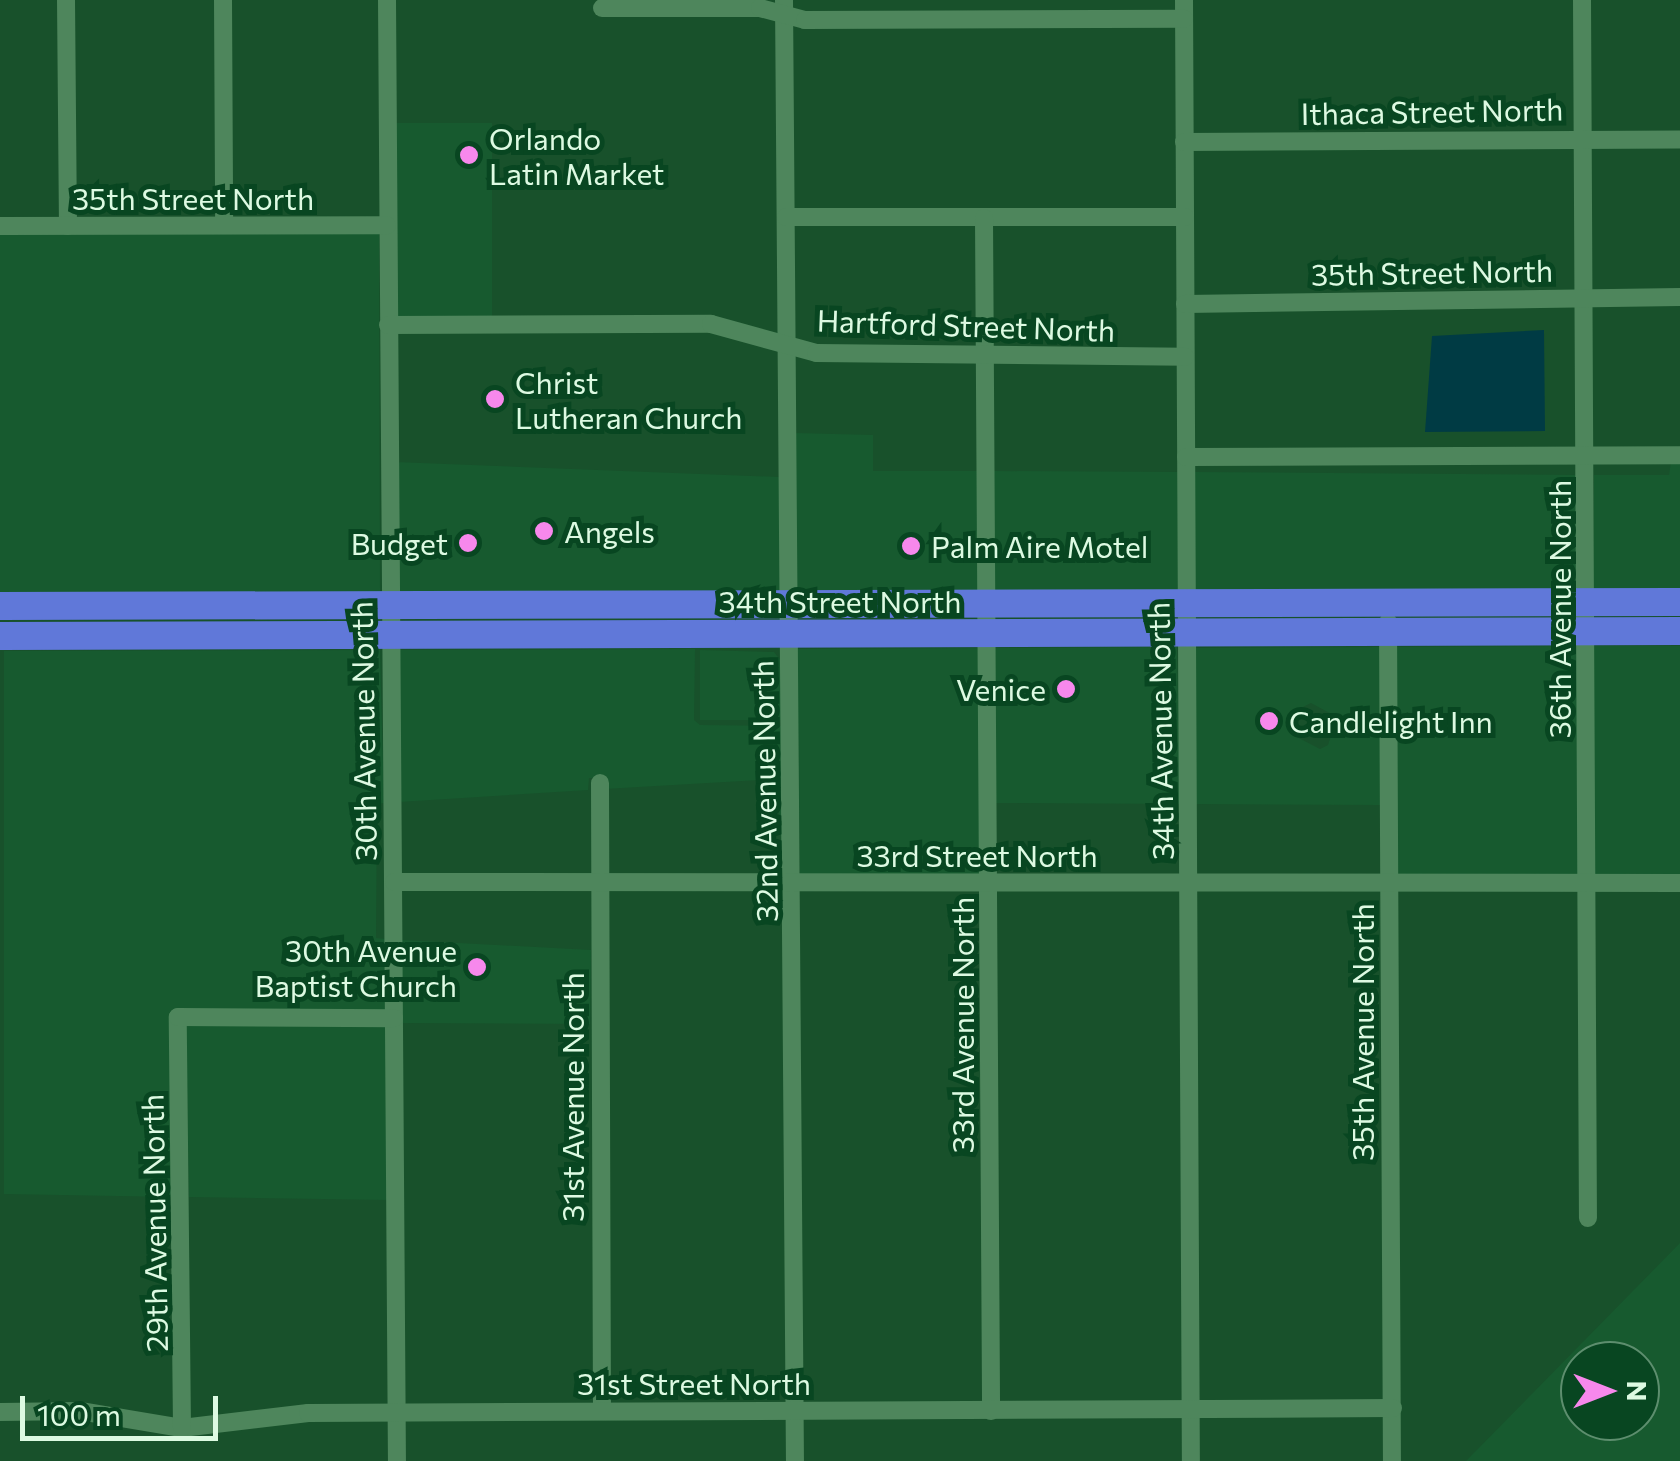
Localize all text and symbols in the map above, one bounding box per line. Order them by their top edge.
street label: Ithaca Street North [1301,91,1563,131]
place label: Orlando Latin Market [489,120,664,190]
marker: Orlando Latin Market [458,144,480,166]
street label: 35th Street North [72,180,314,216]
street label: 35th Street North [1311,252,1553,292]
street label: Hartford Street North [816,302,1116,348]
place label: Christ Lutheran Church [515,364,743,434]
marker: Christ Lutheran Church [484,388,506,410]
street label: 36th Avenue North [1541,480,1577,738]
place label: Angels [564,513,655,549]
marker: Angels [533,520,555,542]
place label: Budget [351,525,448,561]
place label: Palm Aire Motel [931,528,1148,564]
marker: Budget [457,532,479,554]
marker: Palm Aire Motel [900,535,922,557]
street label: 34th Street North [719,583,961,619]
street label: 30th Avenue North [343,601,383,861]
street label: 34th Avenue North [1140,602,1180,860]
street label: 32nd Avenue North [744,660,784,922]
place label: Venice [956,671,1046,707]
marker: Venice [1055,678,1077,700]
place label: Candlelight Inn [1289,703,1493,739]
marker: Candlelight Inn [1258,710,1280,732]
street label: 33rd Street North [856,837,1098,873]
street label: 33rd Avenue North [944,897,980,1153]
street label: 35th Avenue North [1344,903,1380,1161]
place label: 30th Avenue Baptist Church [255,932,457,1002]
marker: 30th Avenue Baptist Church [466,956,488,978]
street label: 31st Avenue North [554,972,590,1222]
street label: 29th Avenue North [134,1094,174,1352]
north arrow [1560,1341,1660,1441]
street label: 31st Street North [577,1365,811,1401]
scale bar [25,1376,222,1438]
text: N [1621,1381,1655,1402]
text: 100 m [37,1395,121,1432]

